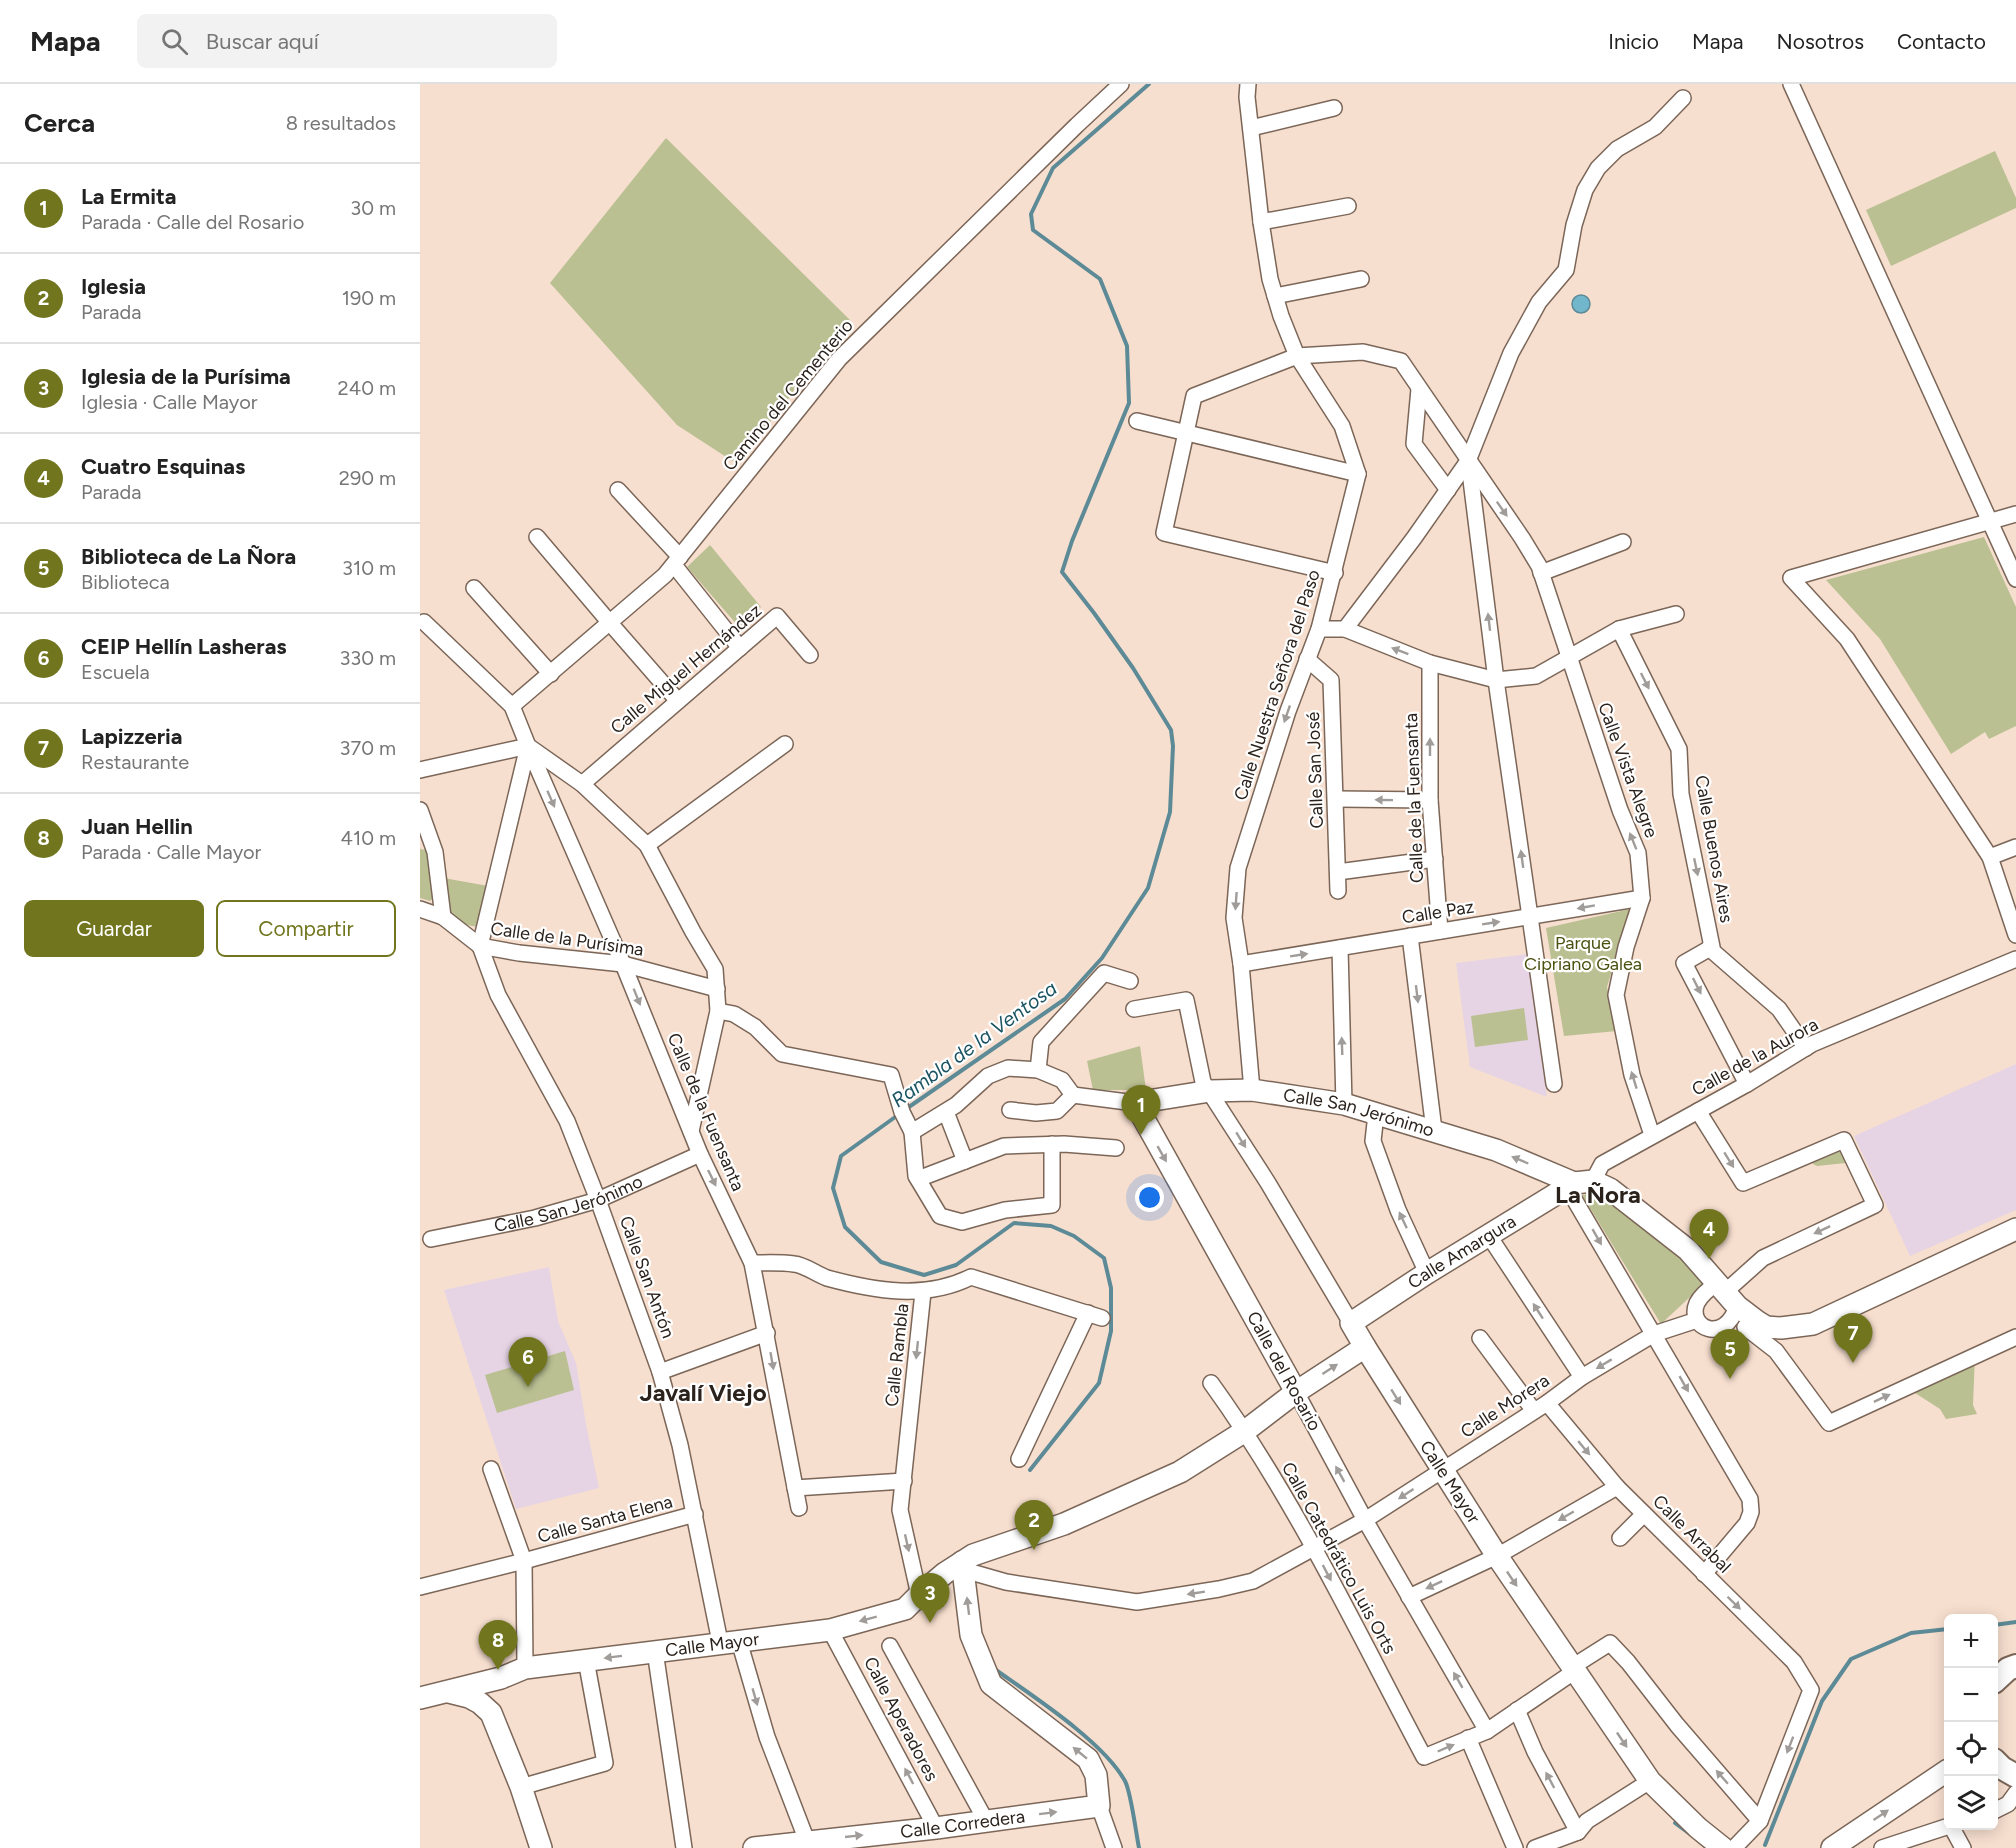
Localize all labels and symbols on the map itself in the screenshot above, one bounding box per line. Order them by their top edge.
street label: Camino del Cementerio [718,315,858,475]
one-way arrow [1496,501,1508,517]
street label: Calle Nuestra Señora del Paso [1229,567,1325,803]
street label: Calle Miguel Hernández [606,599,766,739]
one-way arrow [1484,613,1493,632]
one-way arrow [1391,646,1409,655]
one-way arrow [1640,673,1650,690]
street label: Calle Vista Alegre [1593,699,1663,841]
one-way arrow [1282,705,1292,723]
street label: Calle San José [1302,711,1328,829]
street label: Calle de la Fuensanta [1400,713,1428,883]
one-way arrow [1425,738,1435,757]
street label: Calle Buenos Aires [1690,774,1738,924]
one-way arrow [546,791,556,809]
one-way arrow [1374,795,1393,804]
one-way arrow [1628,831,1638,849]
one-way arrow [1517,849,1526,868]
one-way arrow [1692,857,1701,876]
one-way arrow [1231,892,1240,911]
street label: Calle Paz [1400,895,1476,929]
one-way arrow [1576,903,1595,912]
street label: Calle de la Purísima [489,917,645,961]
one-way arrow [1482,918,1501,927]
park label: Parque Cipriano Galea [1524,932,1642,975]
one-way arrow [1289,950,1308,959]
water label: Rambla de la Ventosa [887,976,1062,1112]
one-way arrow [1692,978,1701,995]
one-way arrow [1412,985,1422,1004]
one-way arrow [632,989,642,1007]
street label: Calle de la Aurora [1688,1013,1822,1101]
street label: Calle de la Fuensanta [663,1030,749,1194]
one-way arrow [1337,1036,1347,1055]
one-way arrow [1629,1071,1638,1089]
street label: Calle San Jerónimo [1282,1084,1437,1142]
pin: 1 [1122,1086,1160,1135]
one-way arrow [1236,1132,1247,1149]
one-way arrow [1157,1146,1168,1162]
one-way arrow [1723,1152,1734,1169]
one-way arrow [1511,1155,1529,1165]
one-way arrow [707,1169,716,1186]
street label: Calle San Jerónimo [492,1170,646,1237]
district label: La Ñora [1555,1180,1641,1209]
your location [1135,1183,1164,1212]
street label: Calle Amargura [1404,1210,1520,1294]
pin: 4 [1690,1210,1728,1259]
one-way arrow [1398,1212,1407,1229]
street label: Calle San Antón [615,1213,679,1341]
one-way arrow [1814,1226,1831,1235]
one-way arrow [1592,1229,1602,1246]
street label: Calle Rambla [881,1302,913,1408]
one-way arrow [1533,1303,1544,1319]
street label: Calle del Rosario [1242,1307,1326,1435]
pin: 7 [1834,1314,1872,1363]
pin: 5 [1710,1330,1750,1379]
pin: 6 [508,1338,548,1387]
one-way arrow [912,1340,922,1359]
one-way arrow [768,1352,777,1371]
one-way arrow [1595,1359,1612,1369]
one-way arrow [1322,1364,1338,1375]
street label: Calle Morera [1457,1369,1553,1443]
one-way arrow [1678,1376,1689,1392]
district label: Javalí Viejo [639,1378,767,1407]
one-way arrow [1390,1389,1401,1405]
one-way arrow [1873,1394,1890,1403]
street label: Calle Mayor [1415,1436,1485,1528]
one-way arrow [1578,1440,1590,1455]
street label: Calle Catedrático Luis Orts [1277,1458,1401,1658]
one-way arrow [1335,1466,1345,1483]
one-way arrow [1398,1488,1414,1500]
street label: Calle Santa Elena [535,1490,675,1548]
street label: Calle Arrabal [1648,1490,1736,1578]
pin: 2 [1014,1500,1054,1550]
one-way arrow [1558,1510,1574,1521]
one-way arrow [903,1534,912,1553]
one-way arrow [1322,1564,1332,1581]
one-way arrow [1507,1570,1518,1587]
pin: 3 [910,1574,950,1623]
one-way arrow [1424,1580,1442,1590]
one-way arrow [1186,1588,1205,1597]
one-way arrow [963,1596,973,1615]
one-way arrow [1726,1596,1740,1610]
one-way arrow [858,1615,877,1625]
pin: 8 [478,1620,518,1670]
street label: Calle Mayor [664,1628,760,1661]
one-way arrow [603,1652,622,1661]
street label: Calle Aperadores [859,1653,943,1785]
one-way arrow [1452,1672,1463,1688]
one-way arrow [751,1688,760,1706]
one-way arrow [1616,1732,1627,1748]
one-way arrow [1785,1736,1794,1754]
one-way arrow [1437,1743,1455,1752]
one-way arrow [1073,1748,1088,1760]
one-way arrow [904,1767,914,1784]
one-way arrow [1716,1770,1729,1785]
one-way arrow [1545,1772,1555,1789]
street label: Calle Corredera [899,1805,1026,1843]
one-way arrow [1038,1808,1057,1817]
one-way arrow [1872,1809,1888,1821]
one-way arrow [845,1832,864,1841]

